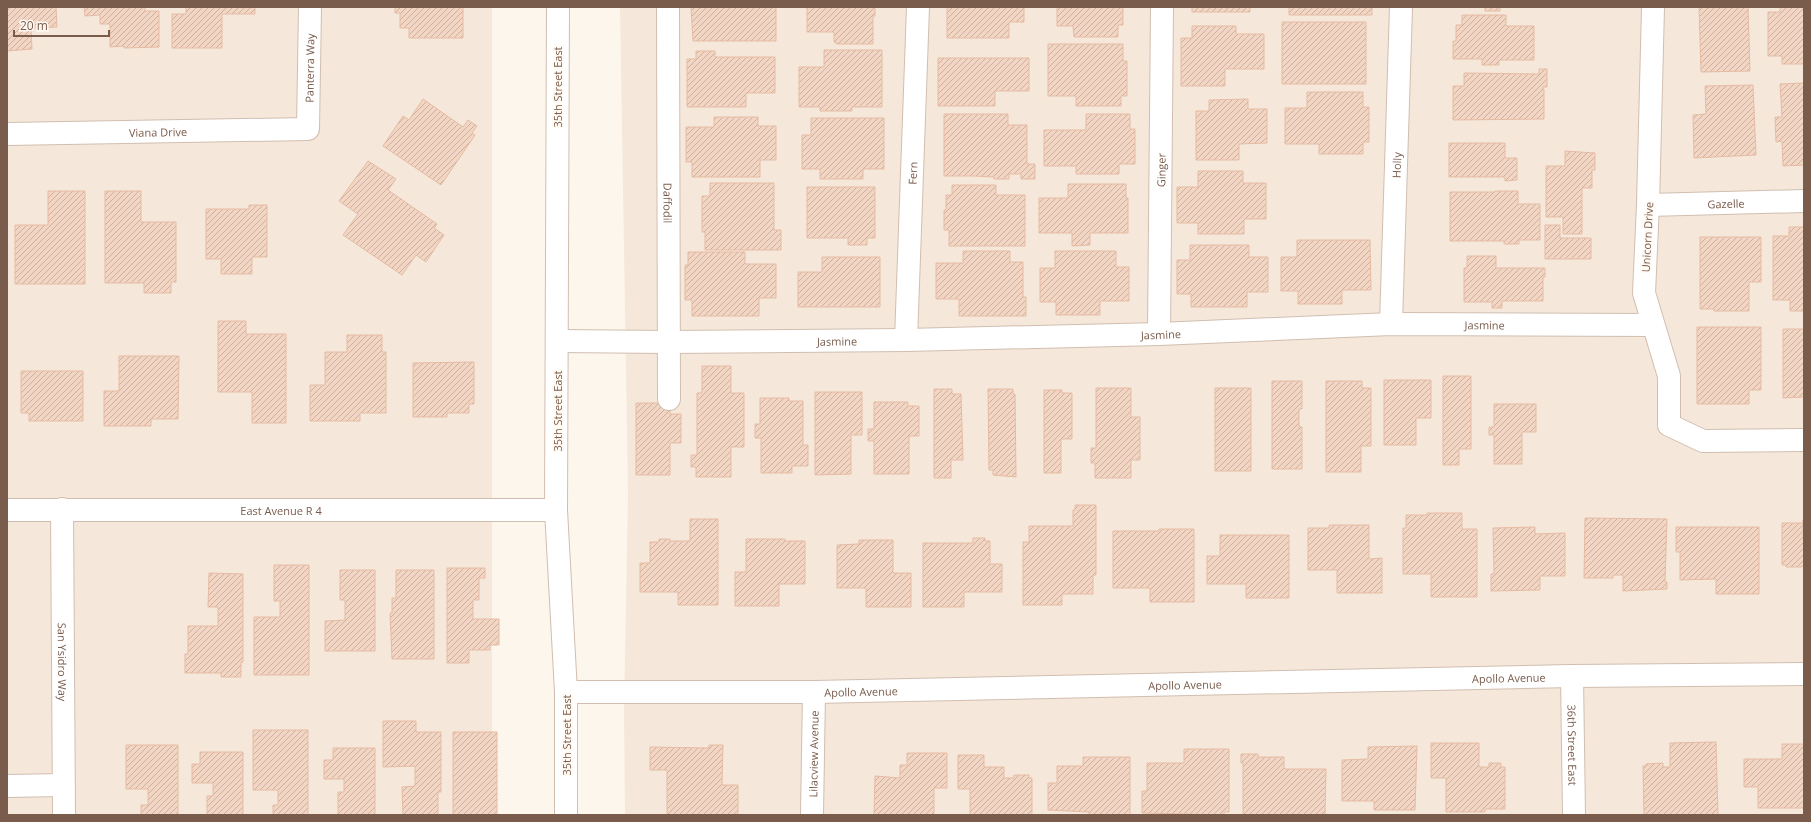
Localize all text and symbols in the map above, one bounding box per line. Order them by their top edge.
scale bar [14,12,109,38]
text: 20 m [20,17,48,34]
street label: Panterra Way [301,33,317,103]
street label: 35th Street East [550,46,565,128]
street label: Viana Drive [129,124,187,139]
street label: Holly [1388,151,1404,178]
street label: Ginger [1153,152,1168,187]
street label: Fern [904,161,920,185]
street label: Daffodil [661,183,676,223]
street label: Gazelle [1707,195,1745,211]
street label: Unicorn Drive [1638,201,1656,273]
street label: Jasmine [1464,317,1505,332]
street label: Jasmine [1140,326,1181,342]
street label: Jasmine [816,333,857,348]
street label: 35th Street East [550,370,565,452]
street label: East Avenue R 4 [240,503,322,518]
street label: San Ysidro Way [55,623,71,702]
street label: Apollo Avenue [1472,669,1546,686]
street label: Apollo Avenue [1148,676,1222,692]
street label: Apollo Avenue [824,683,898,699]
street label: 35th Street East [559,694,574,776]
street label: 36th Street East [1565,704,1581,786]
street label: Lilacview Avenue [805,710,821,798]

